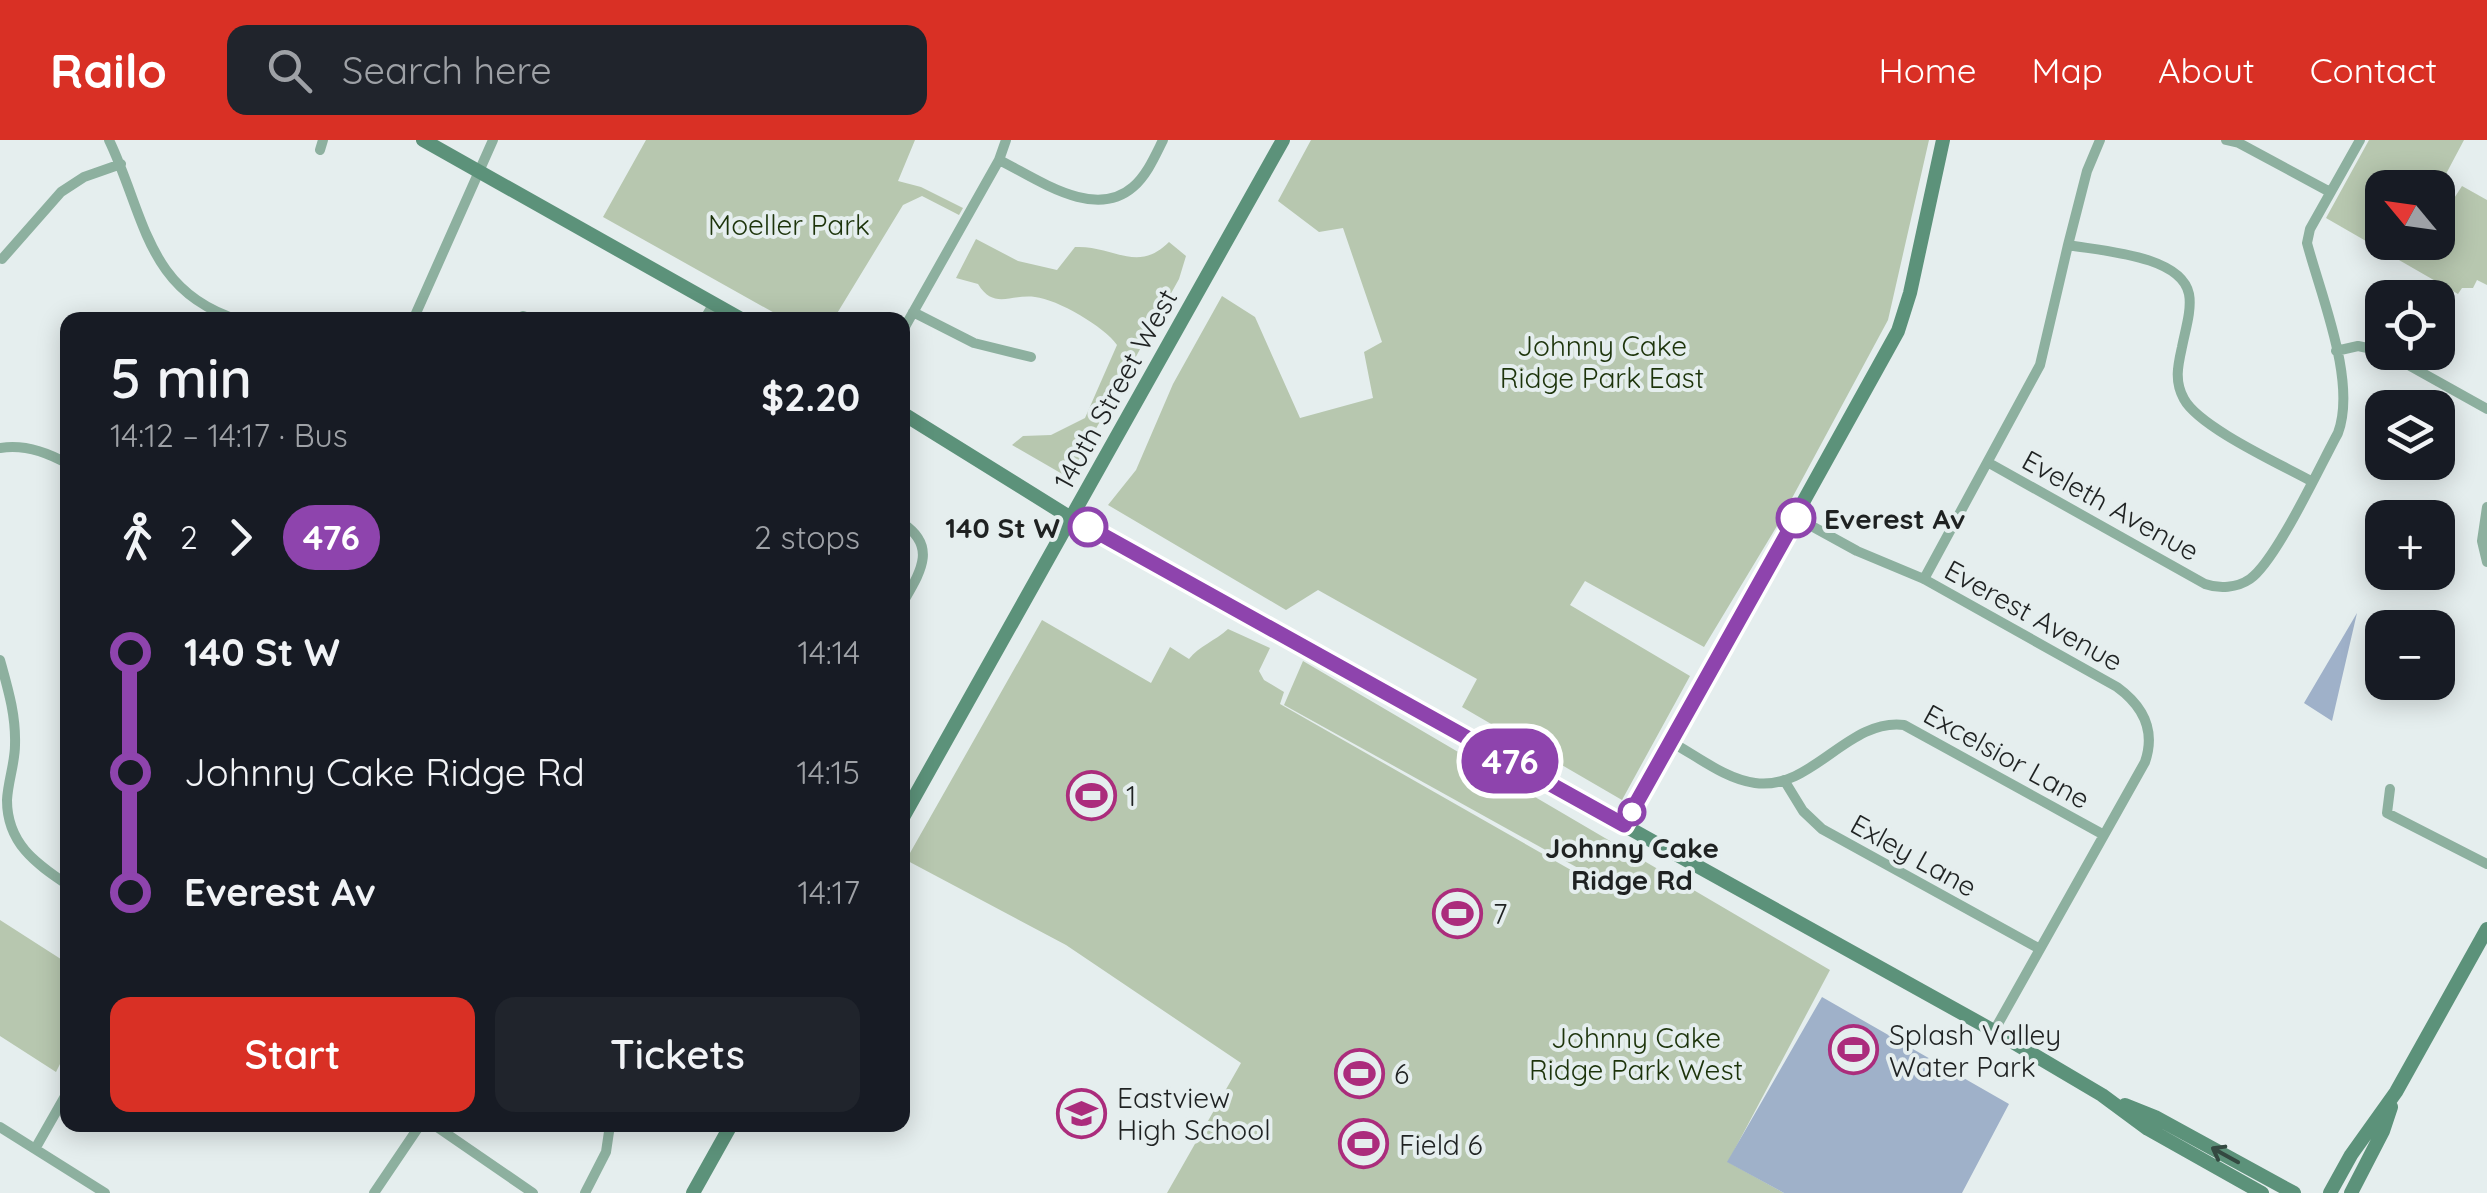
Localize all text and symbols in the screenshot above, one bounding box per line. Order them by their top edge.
search box [227,25,927,115]
text: Railo [50,40,167,100]
icon: search [262,43,317,98]
text: Search here [342,46,552,94]
text: Home [1879,48,1977,92]
text: Map [2032,48,2103,92]
text: About [2158,48,2255,92]
text: Contact [2310,48,2437,92]
north arrow [2365,170,2455,260]
map controls [2365,170,2455,700]
park label: Moeller Park [708,207,870,242]
button: locate [2365,280,2455,370]
street label: 140th Street West [1045,283,1185,495]
park label: Johnny Cake Ridge Park East [1500,328,1704,395]
text: 5 min [110,343,252,412]
text: $2.20 [761,373,860,421]
button: layers [2365,390,2455,480]
text: 14:12 – 14:17 · Bus [110,415,348,455]
street label: Eveleth Avenue [2016,442,2206,568]
marker: Everest Av [1777,499,1815,537]
button: + [2365,500,2455,590]
place label: Everest Av [1824,501,1965,536]
marker: 140 St W [1069,508,1107,546]
icon: walk [110,510,165,565]
icon: forward [213,510,268,565]
place label: 140 St W [945,510,1060,545]
text: 476 [303,515,360,559]
text: 2 [180,517,198,557]
text: 2 stops [754,517,860,557]
street label: Everest Avenue [1939,552,2129,678]
button: − [2365,610,2455,700]
text: 140 St W [184,628,340,676]
text: 14:14 [798,632,860,672]
street label: Excelsior Lane [1918,696,2096,816]
line badge: 476 [1452,728,1568,794]
text: 476 [1481,739,1539,783]
text: Johnny Cake Ridge Rd [184,748,585,796]
text: 14:15 [797,752,860,792]
sports icon: 1 [1065,769,1117,821]
place label: 1 [1126,778,1136,813]
marker: Johnny Cake Ridge Rd [1619,799,1645,825]
street label: Exley Lane [1845,806,1983,904]
place label: Johnny Cake Ridge Rd [1545,830,1719,897]
text: Everest Av [184,868,376,916]
text: 14:17 [798,872,860,912]
sports icon: 7 [1432,887,1484,939]
place label: 7 [1493,896,1507,931]
button: Start [110,997,475,1112]
button: Tickets [495,997,860,1112]
place label: Splash Valley Water Park [1889,1017,2061,1084]
park label: Johnny Cake Ridge Park West [1529,1020,1743,1087]
sports icon: Splash Valley Water Park [1828,1024,1880,1076]
sports icon: 6 [1333,1047,1385,1099]
place label: 6 [1394,1056,1409,1091]
place label: Eastview High School [1117,1080,1271,1147]
school or university icon: Eastview High School [1056,1087,1108,1139]
sports icon: Field 6 [1338,1118,1390,1170]
place label: Field 6 [1399,1127,1483,1162]
one-way arrow [2210,1145,2240,1164]

